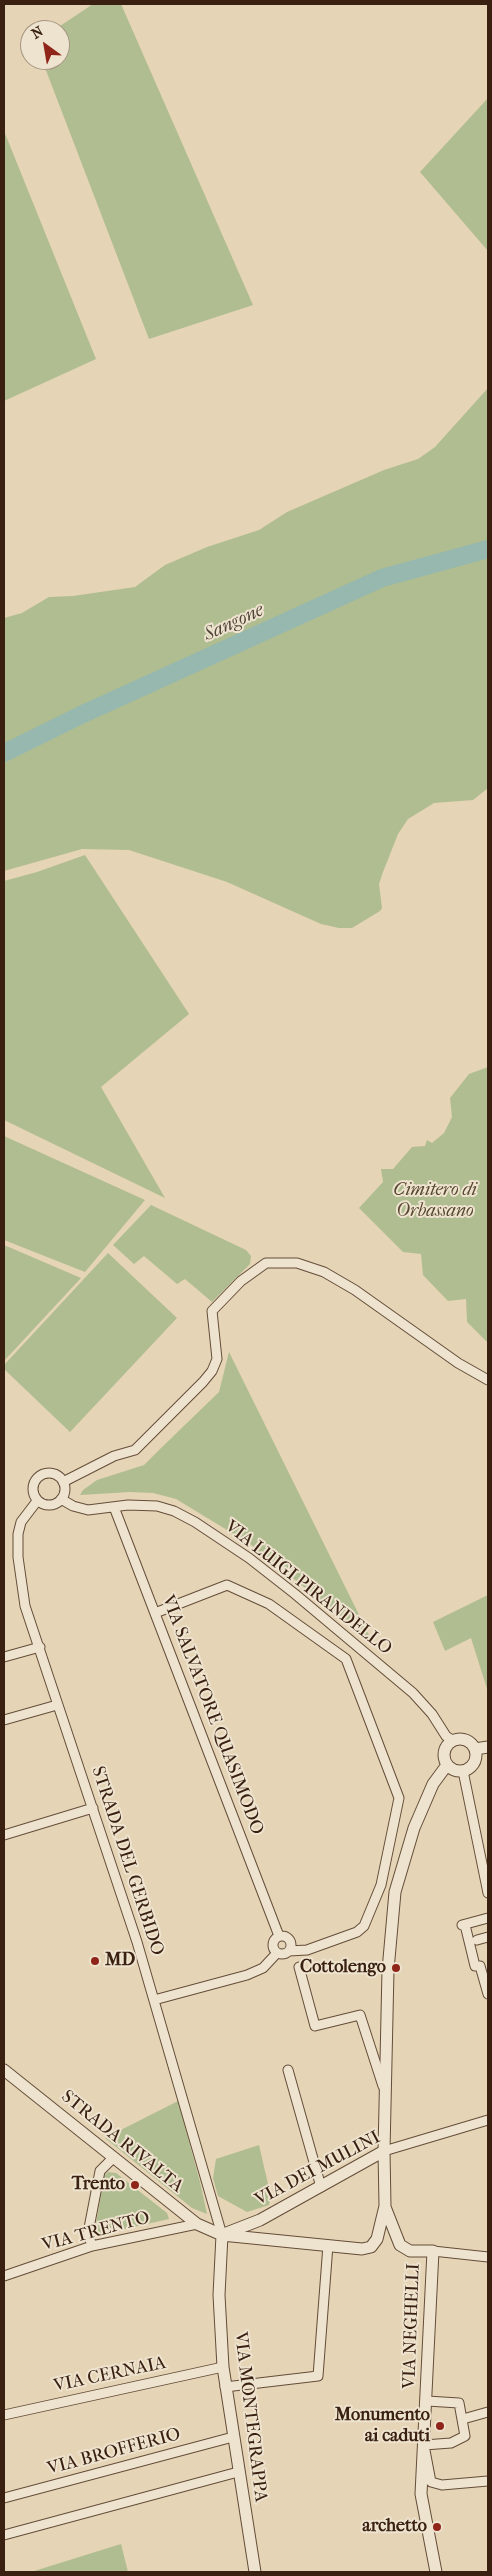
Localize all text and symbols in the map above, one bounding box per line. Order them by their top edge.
north arrow [20,20,70,70]
text: N [28,23,46,43]
water label: Sangone [200,599,268,647]
park label: Cimitero di Orbassano [393,1180,477,1222]
street label: VIA LUIGI PIRANDELLO [220,1516,396,1660]
street label: VIA SALVATORE QUASIMODO [156,1592,268,1838]
street label: STRADA DEL GERBIDO [86,1764,168,1958]
place label: MD [105,1950,135,1972]
marker: MD [89,1955,101,1967]
place label: Cottolengo [300,1957,386,1979]
marker: Cottolengo [390,1962,402,1974]
street label: STRADA RIVALTA [57,2086,187,2198]
street label: VIA DEI MULINI [252,2127,384,2211]
place label: Trento [72,2174,125,2196]
marker: Trento [129,2179,141,2191]
street label: VIA TRENTO [40,2207,152,2257]
street label: VIA NEGHELLI [399,2263,425,2389]
street label: VIA MONTEGRAPPA [229,2331,271,2503]
street label: VIA CERNAIA [52,2353,168,2397]
place label: Monumento ai caduti [335,2405,430,2448]
marker: Monumento ai caduti [434,2420,446,2432]
street label: VIA BROFFERIO [45,2424,183,2480]
place label: archetto [362,2516,427,2538]
marker: archetto [431,2521,443,2533]

